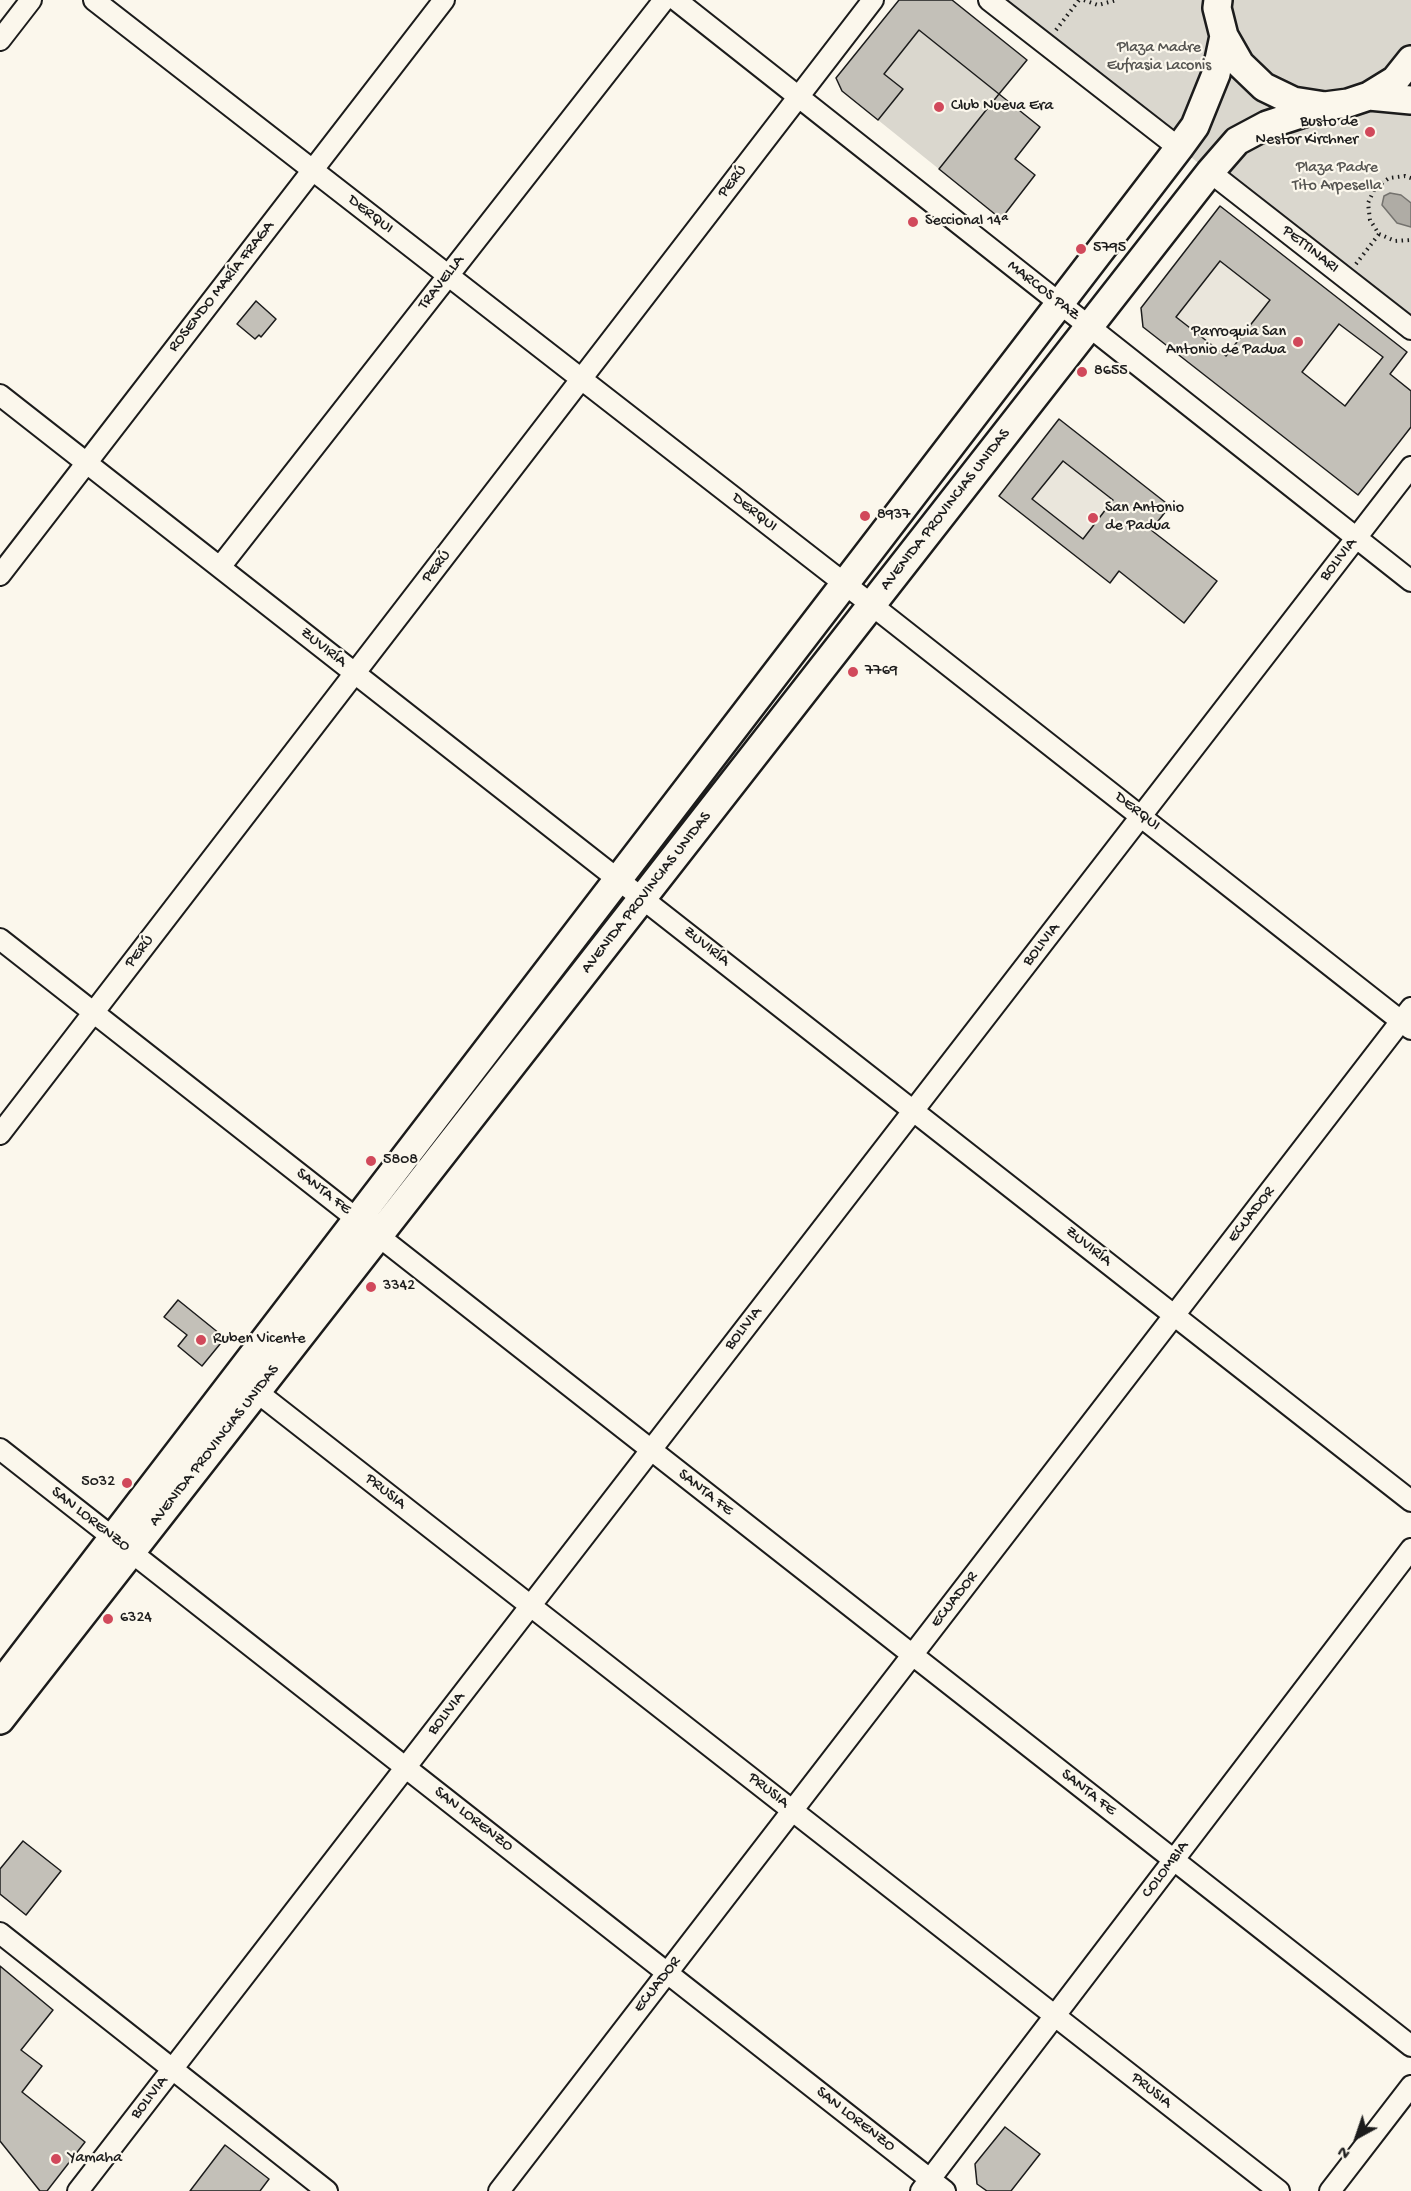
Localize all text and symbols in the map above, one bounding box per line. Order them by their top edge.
park label: Plaza Madre Eufrasia Laconis [1107,39,1211,77]
place label: Club Nueva Era [951,97,1053,117]
marker: Club Nueva Era [932,100,946,114]
place label: Busto de Nestor Kirchner [1256,113,1358,151]
marker: Busto de Nestor Kirchner [1363,125,1377,139]
park label: Plaza Padre Tito Arpesella [1292,159,1382,197]
street label: PERÚ [714,162,752,202]
street label: DERQUI [343,191,397,239]
place label: Seccional 14ª [925,212,1008,232]
marker: Seccional 14ª [906,215,920,229]
street label: ROSENDO MARÍA FRAGA [165,218,279,356]
street label: PETTINARI [1278,222,1342,278]
place label: 5795 [1093,239,1126,259]
marker: 5795 [1074,242,1088,256]
street label: TRAVELLA [415,252,469,314]
street label: MARCOS PAZ [1003,257,1083,325]
place label: Parroquia San Antonio de Padua [1166,323,1286,361]
marker: Parroquia San Antonio de Padua [1291,335,1305,349]
place label: 8655 [1094,362,1128,382]
marker: 8655 [1075,365,1089,379]
street label: AVENIDA PROVINCIAS UNIDAS [877,425,1015,595]
street label: DERQUI [727,489,781,537]
place label: San Antonio de Padua [1105,499,1184,537]
place label: 8937 [877,506,910,526]
marker: 8937 [858,509,872,523]
marker: San Antonio de Padua [1086,511,1100,525]
street label: BOLIVIA [1316,535,1362,585]
street label: PERÚ [418,547,456,587]
street label: ZUVIRÍA [296,624,350,672]
place label: 7769 [865,662,898,682]
marker: 7769 [846,665,860,679]
street label: DERQUI [1110,788,1164,836]
street label: AVENIDA PROVINCIAS UNIDAS [578,808,716,978]
street label: BOLIVIA [1019,920,1065,970]
street label: ZUVIRÍA [679,923,733,971]
street label: PERÚ [121,932,159,972]
place label: 5808 [383,1151,418,1171]
marker: 5808 [364,1154,378,1168]
street label: SANTA FE [292,1164,354,1220]
street label: ECUADOR [1224,1183,1280,1247]
street label: ZUVIRÍA [1061,1223,1115,1271]
place label: 3342 [383,1277,415,1297]
marker: 3342 [364,1280,378,1294]
street label: BOLIVIA [721,1304,767,1354]
place label: Ruben Vicente [213,1330,305,1350]
marker: Ruben Vicente [194,1333,208,1347]
street label: AVENIDA PROVINCIAS UNIDAS [146,1361,284,1531]
street label: SANTA FE [674,1465,736,1521]
street label: PRUSIA [361,1470,409,1514]
place label: 5032 [81,1473,115,1493]
marker: 5032 [120,1476,134,1490]
street label: SAN LORENZO [47,1483,133,1557]
street label: ECUADOR [927,1568,983,1632]
place label: 6324 [120,1609,152,1629]
marker: 6324 [101,1612,115,1626]
street label: BOLIVIA [424,1689,470,1739]
street label: SANTA FE [1057,1765,1119,1821]
street label: PRUSIA [744,1769,792,1813]
street label: SAN LORENZO [430,1783,516,1857]
street label: COLOMBIA [1138,1838,1194,1902]
street label: ECUADOR [630,1953,686,2017]
street label: PRUSIA [1127,2069,1175,2113]
street label: BOLIVIA [127,2073,173,2123]
street label: SAN LORENZO [812,2083,898,2157]
north arrow [1327,2107,1387,2167]
text: N [1335,2141,1355,2162]
place label: Yamaha [68,2149,122,2169]
marker: Yamaha [49,2152,63,2166]

